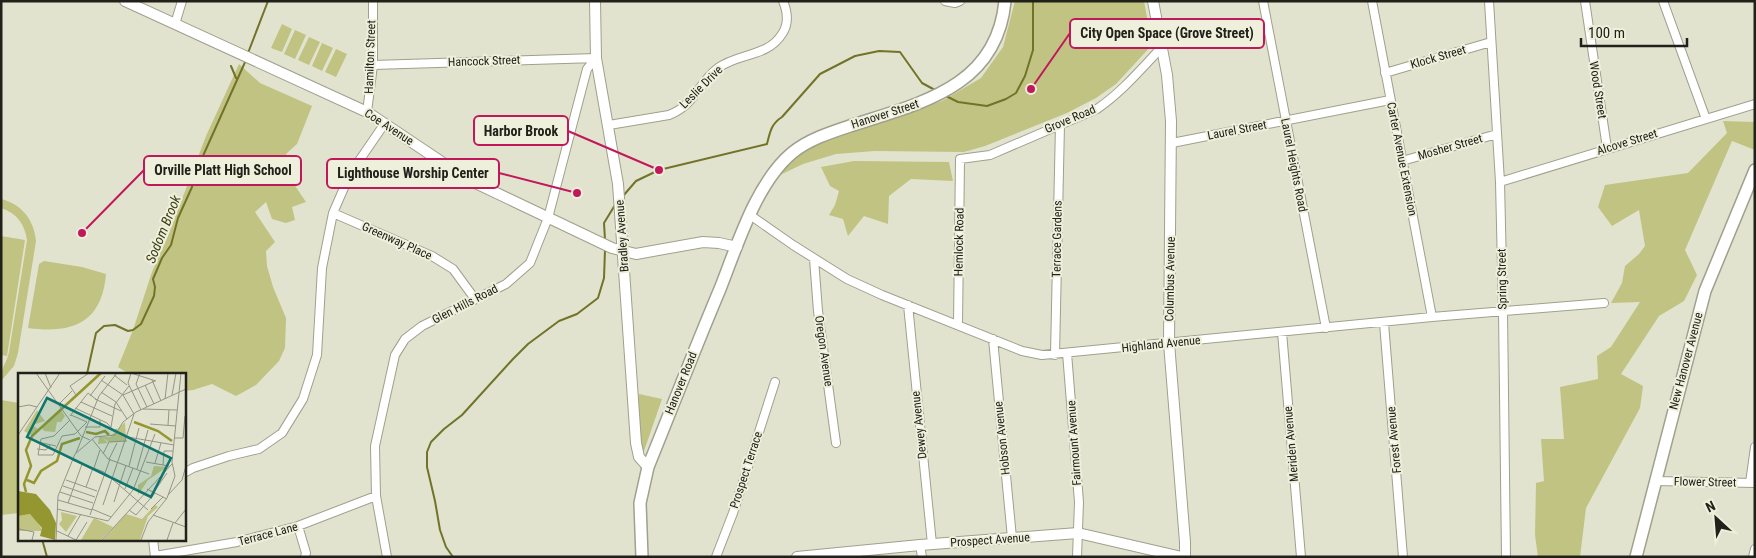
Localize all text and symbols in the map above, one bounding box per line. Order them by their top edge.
scale bar [1581,15,1687,47]
street label: Hamilton Street [362,19,378,94]
callout: City Open Space (Grove Street) [1070,19,1264,48]
text: 100 m [1588,24,1625,42]
text: City Open Space (Grove Street) [1080,25,1254,42]
street label: Klock Street [1409,42,1468,72]
street label: Hancock Street [448,53,521,69]
street label: Wood Street [1587,60,1610,120]
street label: Leslie Drive [677,62,726,111]
street label: Hanover Street [849,96,921,131]
street label: Carter Avenue Extension [1384,101,1420,217]
street label: Grove Road [1042,102,1098,136]
street label: Coe Avenue [362,106,417,148]
callout: Harbor Brook [474,116,568,145]
street label: Laurel Street [1206,117,1268,143]
street label: Laurel Heights Road [1278,117,1310,213]
text: Harbor Brook [484,123,559,139]
street label: Alcove Street [1595,126,1659,158]
street label: Mosher Street [1416,131,1484,163]
callout: Orville Platt High School [144,156,301,185]
callout: Lighthouse Worship Center [327,159,499,188]
text: Orville Platt High School [154,162,292,178]
text: Lighthouse Worship Center [337,165,489,181]
water label: Sodom Brook [142,192,184,265]
street label: Bradley Avenue [612,199,632,273]
street label: Terrace Gardens [1049,200,1065,278]
street label: Hemlock Road [951,208,967,276]
street label: Greenway Place [360,219,435,263]
street label: Columbus Avenue [1162,236,1178,322]
street label: Spring Street [1494,248,1510,310]
street label: Glen Hills Road [430,281,500,327]
street label: New Hanover Avenue [1666,310,1706,411]
street label: Oregon Avenue [812,315,836,388]
street label: Highland Avenue [1121,333,1202,355]
street label: Hanover Road [662,350,700,416]
inset map [18,373,185,540]
street label: Dewey Avenue [908,390,930,460]
street label: Hobson Avenue [991,400,1013,476]
street label: Fairmount Avenue [1064,400,1084,486]
street label: Meriden Avenue [1281,405,1301,482]
street label: Forest Avenue [1384,406,1404,474]
street label: Prospect Terrace [727,429,765,510]
street label: Flower Street [1674,474,1737,490]
north arrow [1691,493,1741,543]
text: N [1703,497,1718,515]
street label: Terrace Lane [237,519,300,549]
street label: Prospect Avenue [950,530,1031,550]

